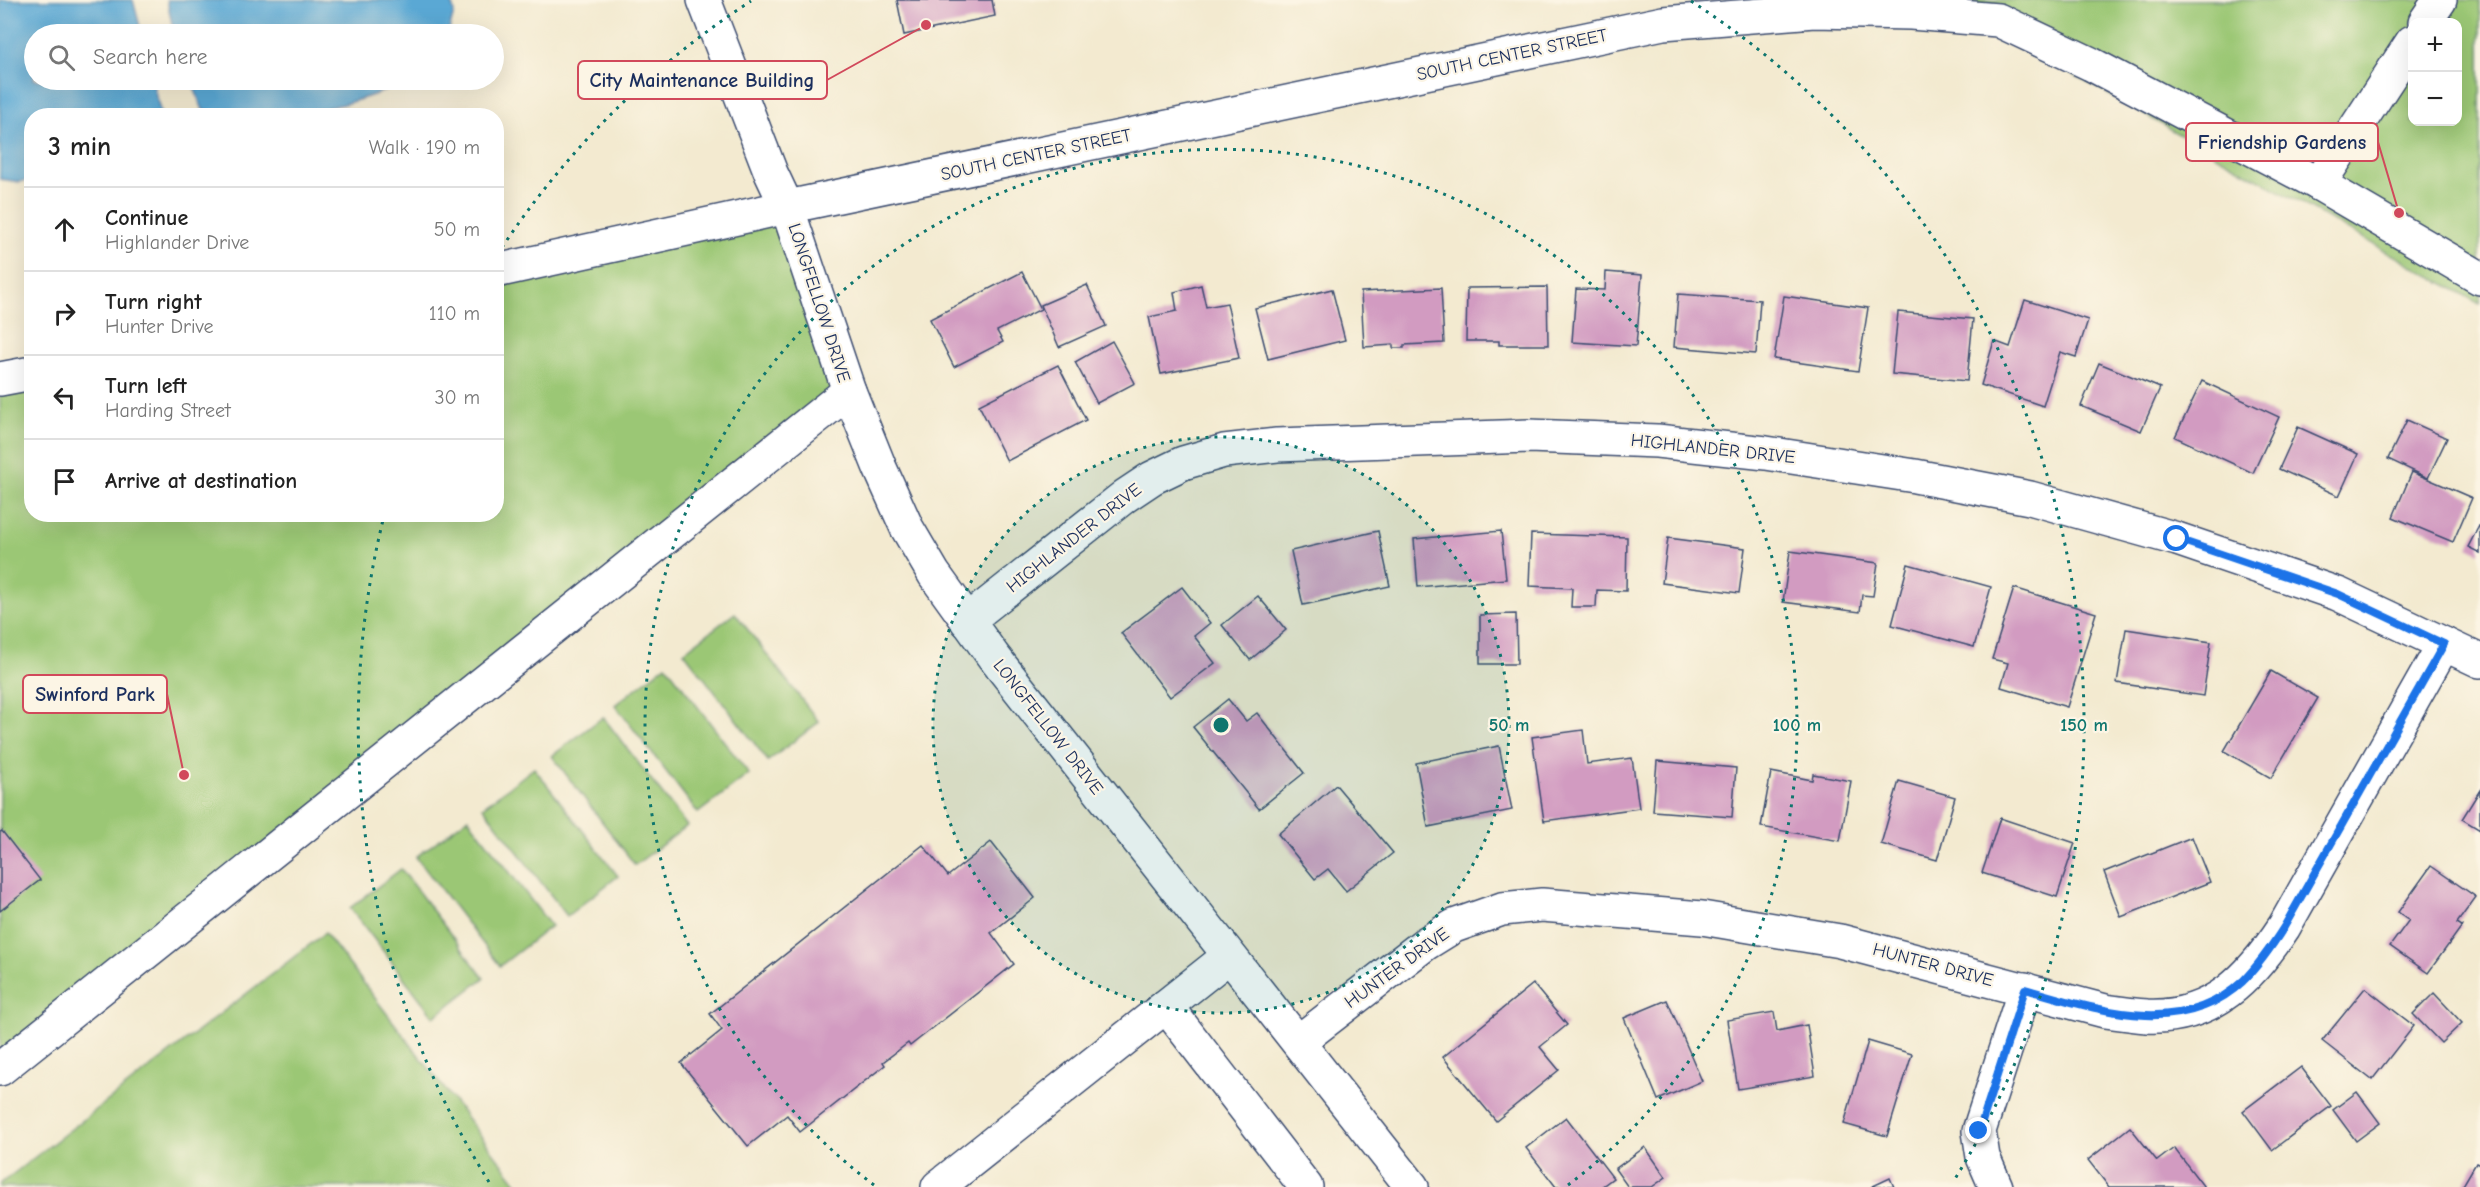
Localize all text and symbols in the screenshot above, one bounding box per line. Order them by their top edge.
map controls [2408,18,2462,126]
button: + [2408,18,2462,72]
search box [24,24,504,90]
street label: SOUTH CENTER STREET [1415,24,1610,85]
icon: search [45,41,78,74]
text: Search here [93,44,208,70]
callout: City Maintenance Building [578,61,827,99]
text: City Maintenance Building [589,69,815,92]
button: − [2408,72,2462,126]
callout: Friendship Gardens [2186,123,2378,161]
street label: SOUTH CENTER STREET [939,124,1134,185]
text: Friendship Gardens [2198,131,2366,154]
text: 3 min [48,132,111,162]
text: Walk · 190 m [369,136,480,159]
text: Continue [105,205,188,231]
icon: ahead [48,213,81,246]
text: 50 m [434,218,480,241]
street label: LONGFELLOW DRIVE [783,221,855,385]
text: Highlander Drive [105,231,249,254]
text: Turn right [105,289,202,315]
icon: right [48,297,81,330]
text: 110 m [429,302,480,325]
text: Hunter Drive [105,315,214,338]
text: Turn left [105,373,187,399]
icon: left [48,381,81,414]
text: 30 m [434,386,480,409]
text: Harding Street [105,399,231,422]
street label: HIGHLANDER DRIVE [1630,430,1796,468]
icon: arrive [48,465,81,498]
text: Arrive at destination [105,468,297,494]
street label: HIGHLANDER DRIVE [1002,479,1146,597]
route start [2163,525,2189,551]
street label: LONGFELLOW DRIVE [989,655,1107,799]
callout: Swinford Park [23,675,167,713]
text: Swinford Park [35,683,155,706]
centre of rings [1211,715,1231,735]
text: 50 m [1489,715,1529,736]
text: 100 m [1773,715,1821,736]
text: 150 m [2060,715,2108,736]
street label: HUNTER DRIVE [1341,923,1453,1013]
street label: HUNTER DRIVE [1870,939,1996,991]
route end [1965,1117,1991,1143]

